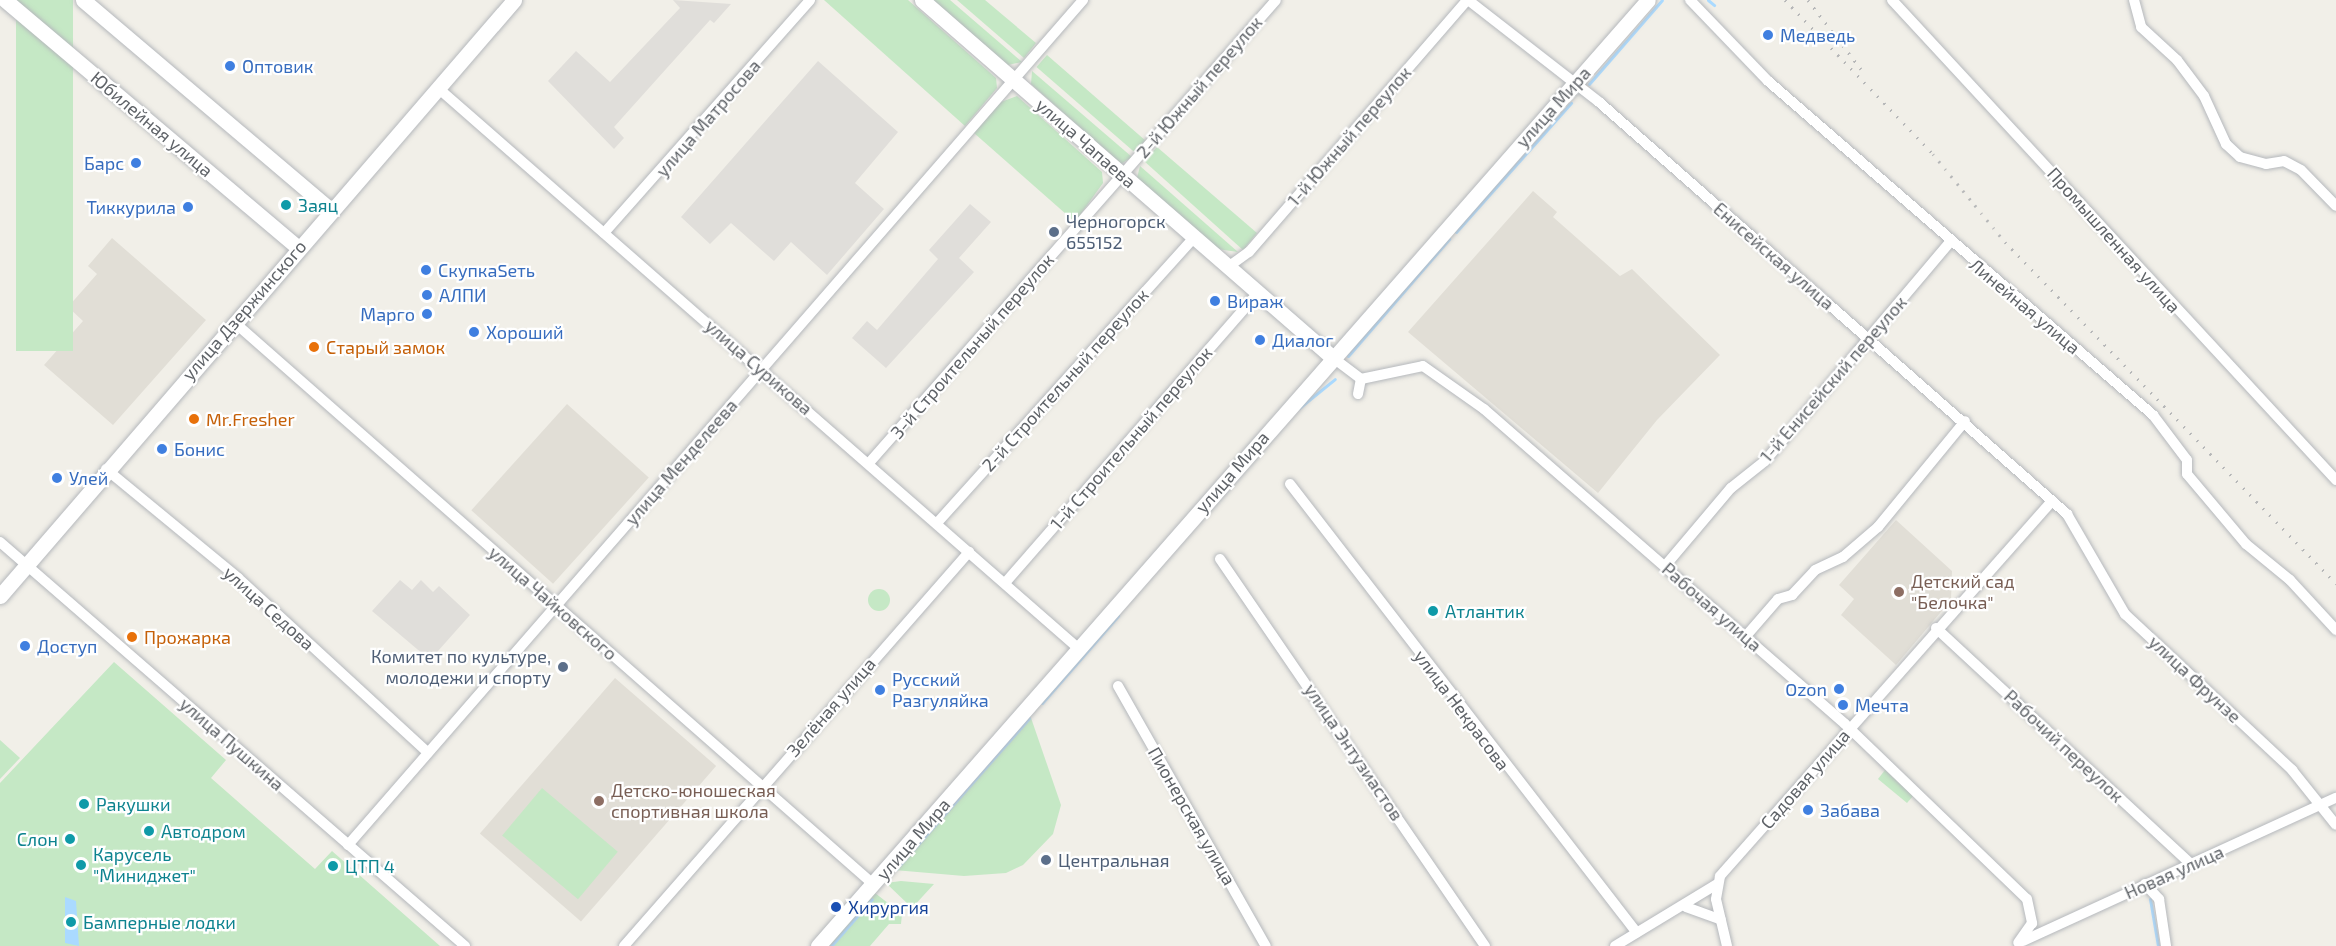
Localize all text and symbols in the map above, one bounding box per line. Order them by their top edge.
street label: 2-й Южный переулок [1131,12,1267,162]
place label: Медведь [1780,24,1855,46]
marker: Медведь [1761,28,1775,42]
place label: Оптовик [242,55,314,77]
street label: улица Матросова [651,55,765,181]
marker: Оптовик [223,59,237,73]
street label: 1-й Южный переулок [1282,62,1416,210]
street label: улица Мира [1511,62,1595,152]
street label: Юбилейная улица [87,67,217,181]
street label: улица Чапаева [1032,94,1140,192]
place label: Барс [84,152,124,174]
marker: Барс [129,156,143,170]
street label: Промышленная улица [2043,163,2185,317]
place label: Заяц [298,194,338,216]
place label: Тиккурила [87,196,176,218]
marker: Заяц [279,198,293,212]
street label: Енисейская улица [1709,198,1839,314]
marker: Тиккурила [181,200,195,214]
place label: Черногорск 655152 [1066,211,1166,254]
marker: Черногорск 655152 [1047,225,1061,239]
street label: улица Дзержинского [177,236,311,384]
street label: 3-й Строительный переулок [886,249,1058,443]
street label: Линейная улица [1965,254,2085,358]
place label: СкупкаSеть [438,259,535,281]
marker: СкупкаSеть [419,263,433,277]
place label: АЛПИ [439,284,486,306]
street label: 2-й Строительный переулок [977,284,1153,476]
marker: АЛПИ [420,288,434,302]
place label: Вираж [1227,290,1283,312]
street label: 1-й Енисейский переулок [1755,292,1911,466]
marker: Вираж [1208,294,1222,308]
place label: Марго [360,303,415,325]
marker: Марго [420,307,434,321]
street label: улица Сурикова [701,315,817,419]
place label: Хороший [486,321,564,343]
marker: Хороший [467,325,481,339]
place label: Диалог [1272,329,1334,351]
marker: Диалог [1253,333,1267,347]
place label: Старый замок [326,336,445,358]
marker: Старый замок [307,340,321,354]
street label: 1-й Строительный переулок [1046,342,1216,534]
street label: улица Менделеева [620,395,742,529]
place label: Mr.Fresher [206,408,295,430]
marker: Mr.Fresher [187,412,201,426]
street label: улица Мира [1191,427,1273,517]
place label: Бонис [174,438,225,460]
marker: Бонис [155,442,169,456]
place label: Улей [69,467,108,489]
marker: Улей [50,471,64,485]
street label: улица Чайковского [484,541,622,665]
street label: Рабочая улица [1658,558,1766,656]
street label: улица Седова [219,562,319,654]
place label: Детский сад "Белочка" [1911,571,2015,614]
marker: Детский сад "Белочка" [1892,585,1906,599]
place label: Атлантик [1445,600,1525,622]
marker: Атлантик [1426,604,1440,618]
place label: Прожарка [144,626,231,648]
marker: Прожарка [125,630,139,644]
street label: улица Фрунзе [2144,631,2246,727]
place label: Доступ [37,635,97,657]
marker: Доступ [18,639,32,653]
place label: Комитет по культуре, молодежи и спорту [371,646,551,688]
street label: улица Некрасова [1410,646,1514,774]
street label: Зелёная улица [782,653,880,761]
marker: Комитет по культуре, молодежи и спорту [556,660,570,674]
place label: Русский Разгуляйка [892,669,989,712]
place label: Ozon [1785,678,1827,700]
street label: улица Энтузиастов [1300,679,1408,825]
marker: Ozon [1832,682,1846,696]
marker: Русский Разгуляйка [873,683,887,697]
street label: Рабочий переулок [2000,685,2128,807]
street label: улица Пушкина [175,693,289,795]
place label: Мечта [1855,694,1909,716]
marker: Мечта [1836,698,1850,712]
street label: Садовая улица [1756,725,1854,833]
street label: Пионерская улица [1144,743,1240,889]
place label: Детско-юношеская спортивная школа [611,780,776,822]
place label: Ракушки [96,793,171,815]
marker: Детско-юношеская спортивная школа [592,794,606,808]
street label: улица Мира [872,794,954,884]
marker: Ракушки [77,797,91,811]
place label: Забава [1820,799,1880,821]
marker: Забава [1801,803,1815,817]
place label: Автодром [161,820,246,842]
marker: Автодром [142,824,156,838]
place label: Слон [17,828,58,850]
marker: Слон [63,832,77,846]
street label: Новая улица [2121,841,2227,903]
place label: Карусель "Миниджет" [93,844,196,886]
place label: Центральная [1058,849,1169,871]
marker: Центральная [1039,853,1053,867]
place label: ЦТП 4 [345,855,395,877]
marker: Карусель "Миниджет" [74,858,88,872]
marker: ЦТП 4 [326,859,340,873]
place label: Хирургия [848,896,929,918]
marker: Хирургия [829,900,843,914]
place label: Бамперные лодки [83,911,236,933]
marker: Бамперные лодки [64,915,78,929]

